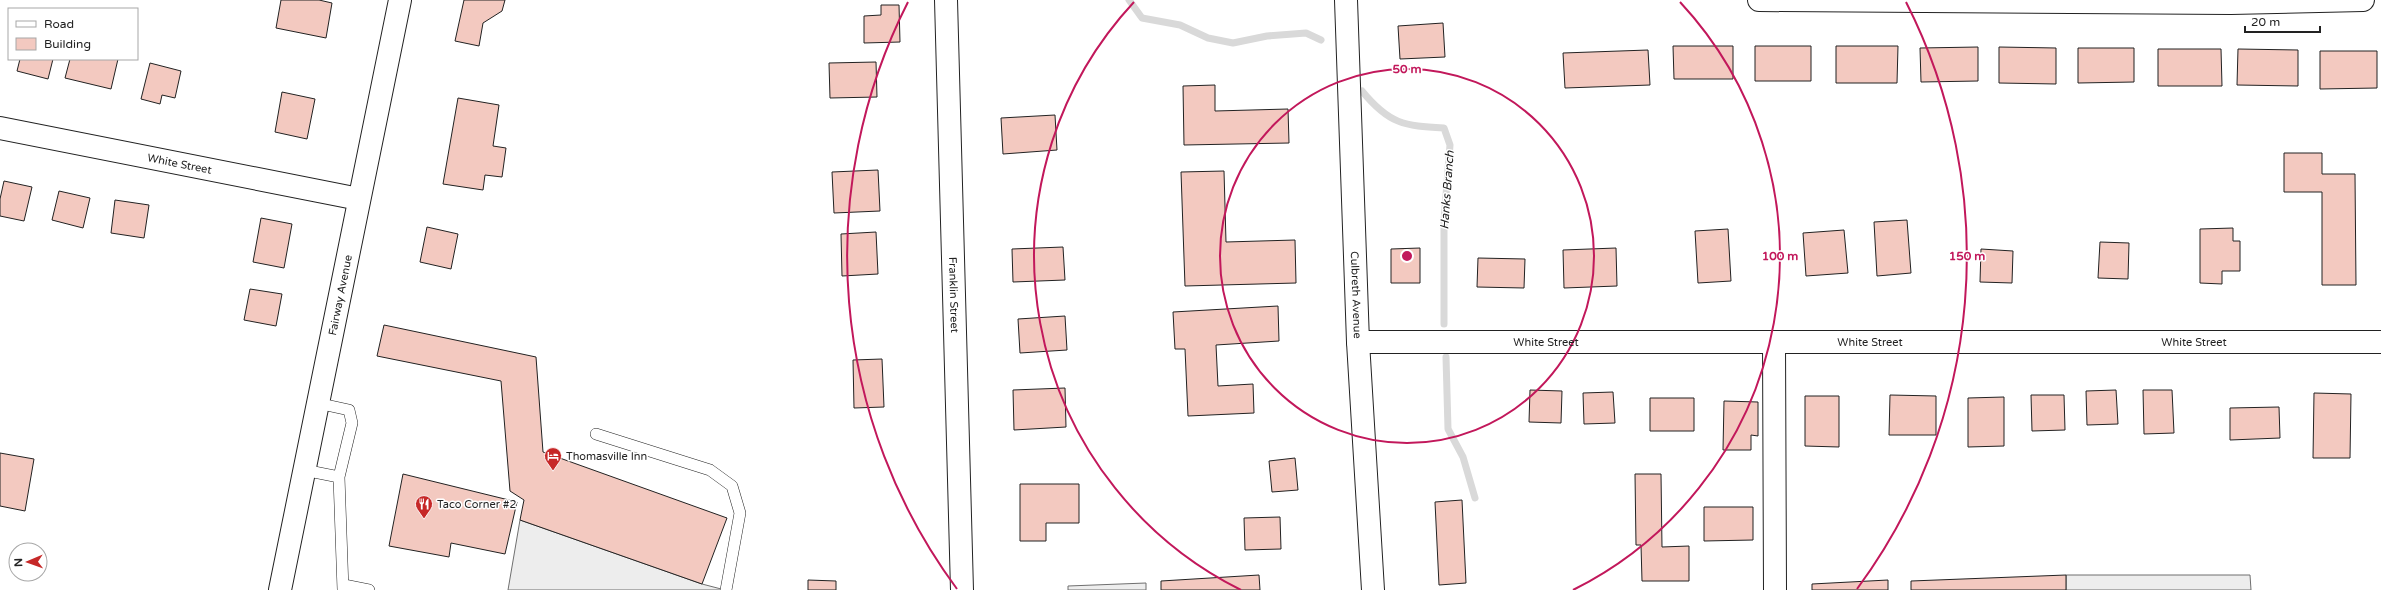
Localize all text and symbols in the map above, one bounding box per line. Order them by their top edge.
legend [8,8,138,60]
scale bar [2245,8,2320,34]
text: 20 m [2251,15,2280,29]
text: Road [44,17,74,31]
text: Building [44,37,91,51]
text: 50 m [1392,62,1422,76]
water label: Hanks Branch [1437,149,1457,230]
street label: White Street [146,151,213,177]
centre of rings [1400,249,1414,263]
text: 100 m [1762,249,1798,263]
text: 150 m [1949,249,1985,263]
street label: Culbreth Avenue [1348,251,1364,339]
street label: Fairway Avenue [326,254,355,337]
street label: Franklin Street [946,257,961,333]
street label: White Street [1513,336,1579,349]
street label: White Street [1837,336,1903,349]
street label: White Street [2161,336,2227,349]
hotel icon: Thomasville Inn [543,446,563,471]
place label: Thomasville Inn [566,450,647,463]
restaurant icon: Taco Corner #2 [414,494,434,519]
place label: Taco Corner #2 [437,498,516,511]
north arrow [8,542,48,582]
text: N [12,558,25,567]

